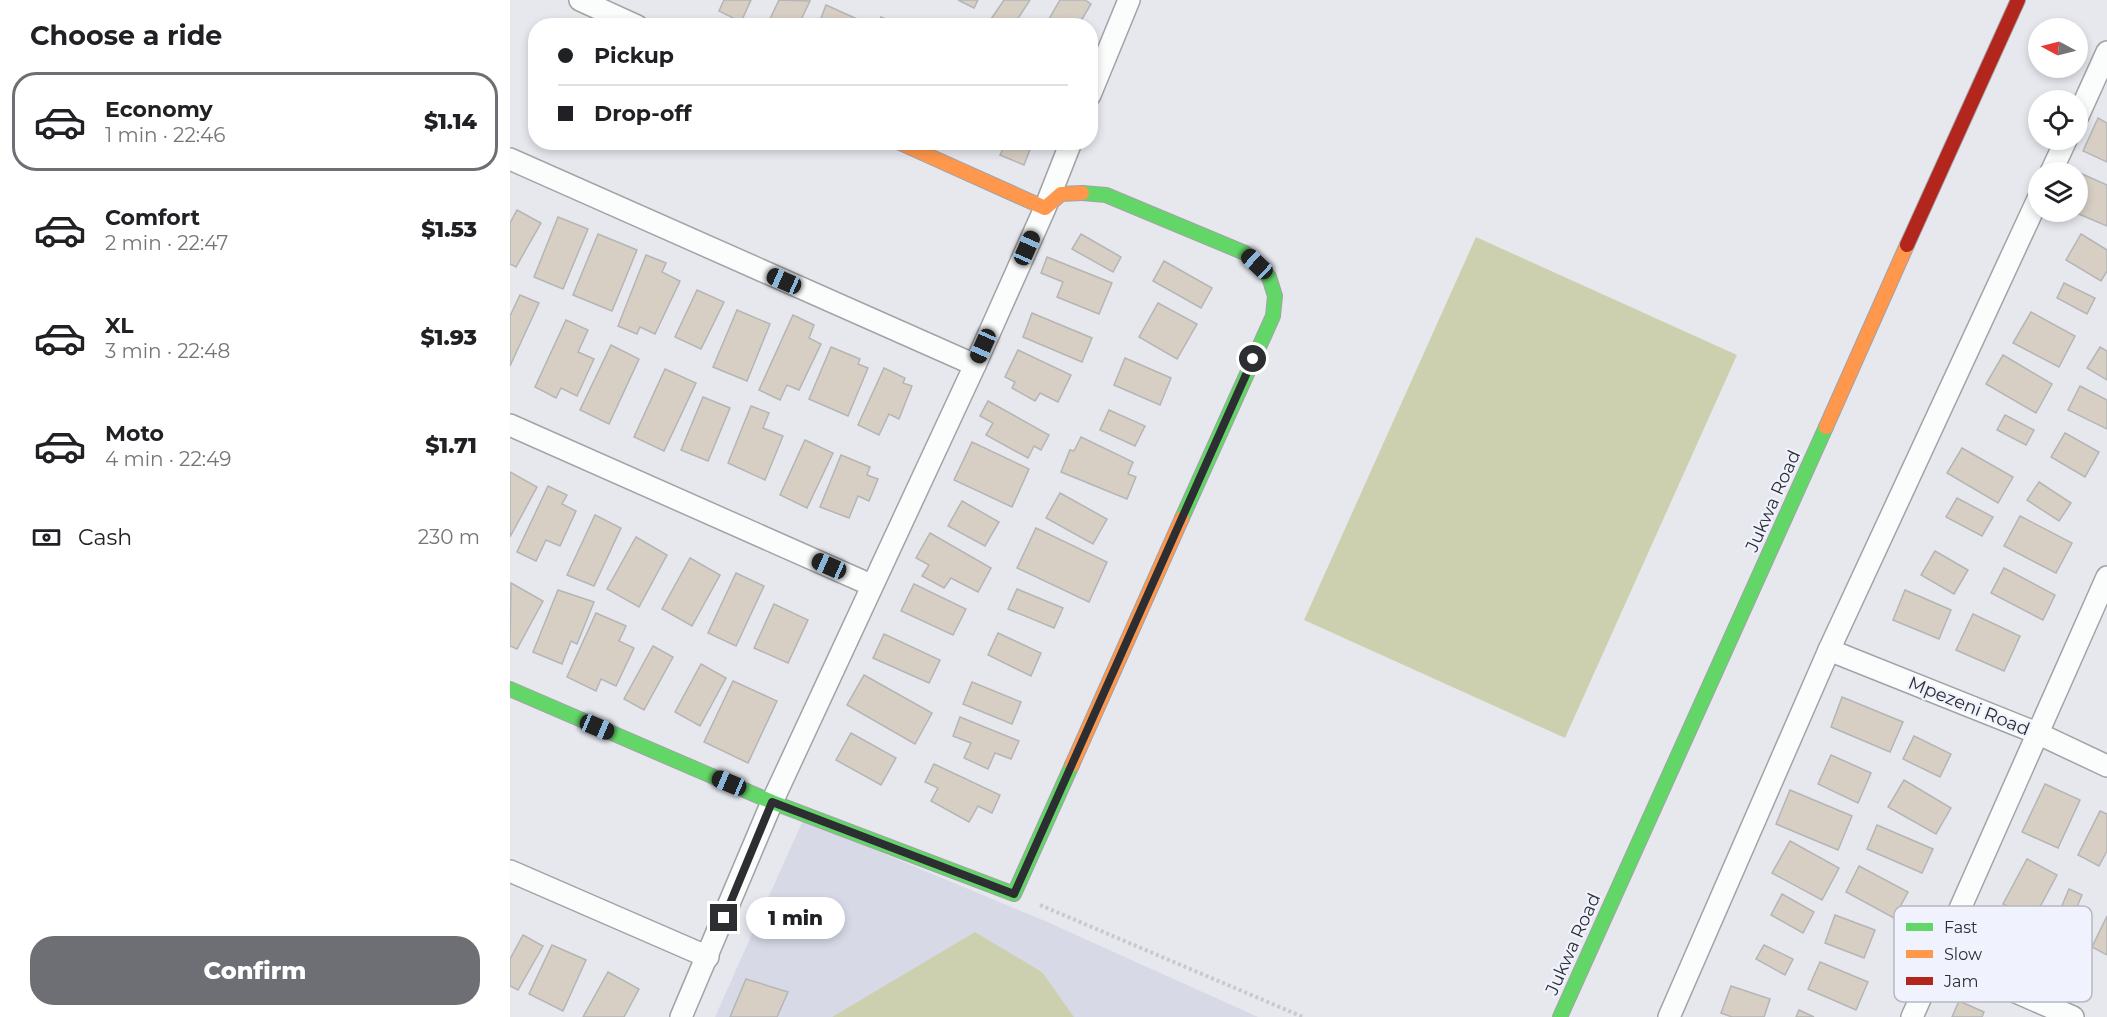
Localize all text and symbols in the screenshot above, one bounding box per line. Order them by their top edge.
north arrow [2028,18,2088,78]
map controls [2028,18,2088,222]
text: Choose a ride [30,19,222,52]
text: Pickup [594,42,674,69]
button: locate [2028,90,2088,150]
icon: car [33,95,87,149]
text: Economy [105,96,213,123]
text: Drop-off [594,100,692,127]
text: $1.14 [424,108,477,135]
text: 1 min · 22:46 [105,123,225,147]
button: layers [2028,162,2088,222]
icon: car [33,203,87,257]
text: Comfort [105,204,200,231]
text: $1.53 [421,216,477,243]
car [1011,228,1043,268]
text: 2 min · 22:47 [105,231,228,255]
car [1238,245,1276,283]
car [764,265,804,297]
icon: car [33,311,87,365]
text: XL [105,312,134,339]
text: $1.93 [421,324,477,351]
car [967,326,999,366]
text: 3 min · 22:48 [105,339,230,363]
route start [1239,345,1266,372]
icon: car [33,419,87,473]
text: Moto [105,420,164,447]
text: $1.71 [425,432,477,459]
text: 4 min · 22:49 [105,447,231,471]
street label: Jukwa Road [1740,447,1805,556]
icon: cash [30,521,63,554]
text: Cash [78,524,132,551]
text: 230 m [418,525,480,549]
car [809,550,849,582]
street label: Mpezeni Road [1905,672,2033,740]
car [577,712,617,742]
car [709,768,749,798]
street label: Jukwa Road [1540,890,1605,999]
callout: 1 min [745,897,844,939]
route end [710,904,737,931]
text: 1 min [768,906,823,930]
legend [1894,906,2092,1002]
text: Fast [1944,918,1978,937]
button: Confirm [30,936,480,1005]
text: Slow [1944,945,1982,964]
text: Jam [1943,972,1978,991]

